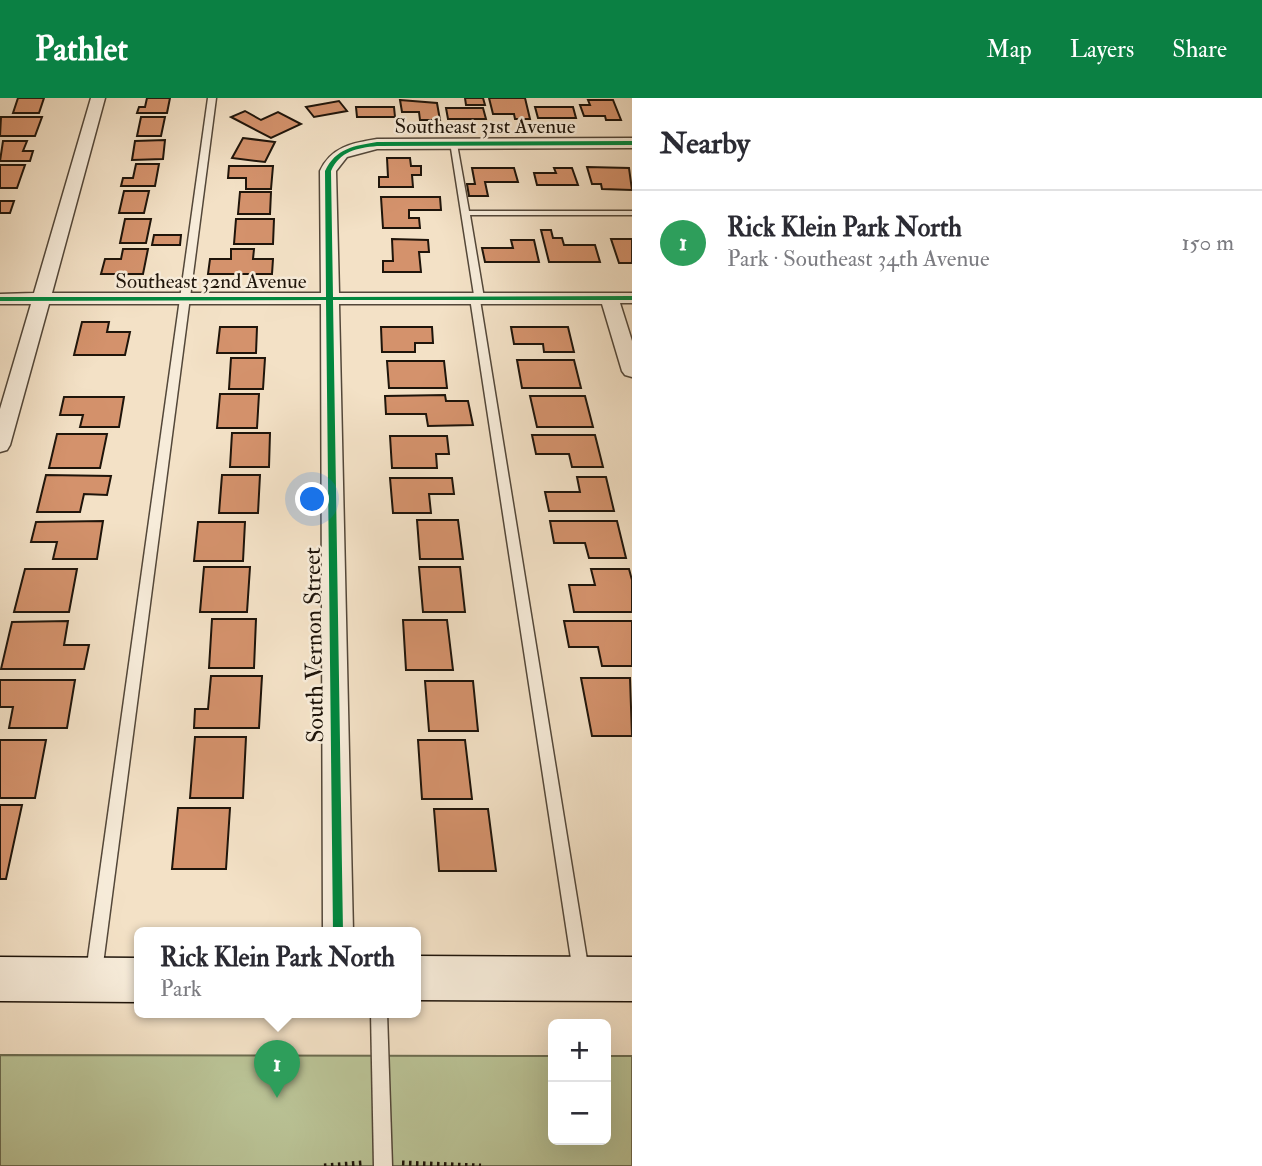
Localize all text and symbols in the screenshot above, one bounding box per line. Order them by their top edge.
text: Pathlet [35,29,128,70]
text: Map [987,34,1032,65]
text: Layers [1070,34,1134,65]
text: Share [1172,34,1227,65]
street label: Southeast 31st Avenue [394,113,576,140]
text: Nearby [660,125,750,162]
text: Rick Klein Park North [727,212,962,244]
text: 1 [679,228,687,257]
text: 150 m [1181,228,1234,257]
text: Park · Southeast 34th Avenue [727,244,990,273]
street label: Southeast 32nd Avenue [115,268,307,295]
your location [295,482,329,516]
street label: South Vernon Street [297,547,331,743]
popup [134,927,421,1018]
text: Rick Klein Park North [160,942,395,974]
text: Park [160,974,202,1003]
map controls [548,1019,611,1145]
button: + [548,1019,611,1082]
pin: 1 [254,1040,300,1098]
button: − [548,1082,611,1145]

